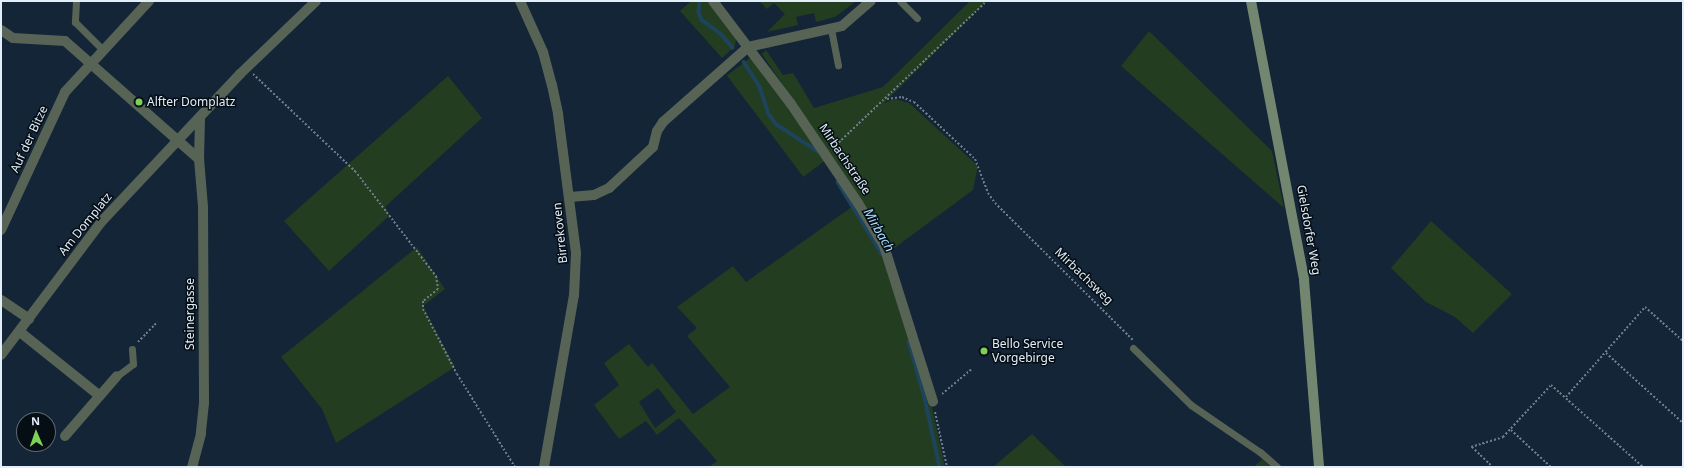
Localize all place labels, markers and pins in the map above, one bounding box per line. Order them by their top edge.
place label: Alfter Domplatz [147,95,235,109]
marker: Alfter Domplatz [134,97,144,107]
place label: Bello Service Vorgebirge [992,337,1063,365]
marker: Bello Service Vorgebirge [979,346,989,356]

